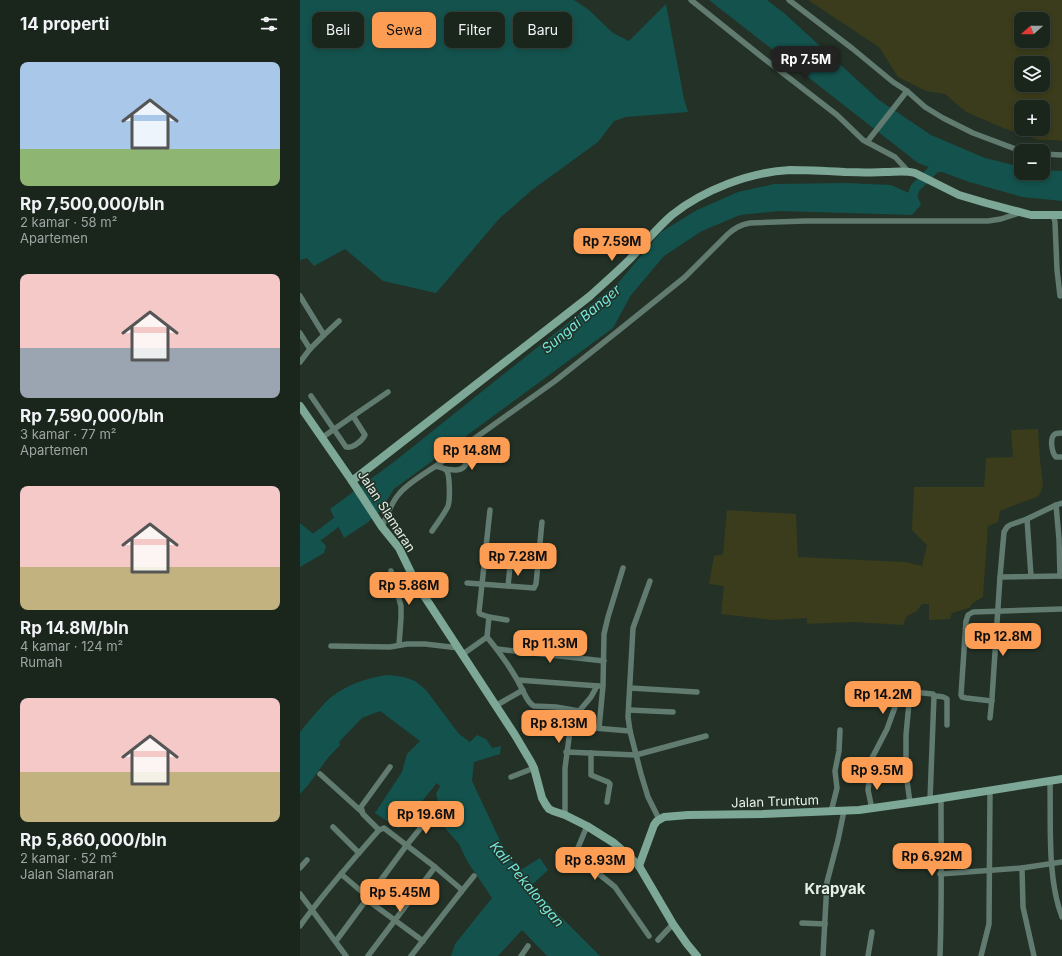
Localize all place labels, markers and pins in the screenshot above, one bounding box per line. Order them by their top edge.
pin: Rp 7.5M [769,46,843,80]
pin: Rp 7.59M [571,228,653,262]
pin: Rp 14.8M [431,437,513,471]
pin: Rp 7.28M [477,543,559,577]
pin: Rp 5.86M [368,572,450,606]
pin: Rp 12.8M [962,623,1044,657]
pin: Rp 11.3M [509,630,591,664]
pin: Rp 14.2M [842,681,924,715]
pin: Rp 8.13M [518,710,600,744]
pin: Rp 9.5M [840,757,914,791]
pin: Rp 19.6M [385,801,467,835]
pin: Rp 6.92M [891,843,973,877]
pin: Rp 8.93M [554,847,636,881]
pin: Rp 5.45M [359,879,441,913]

